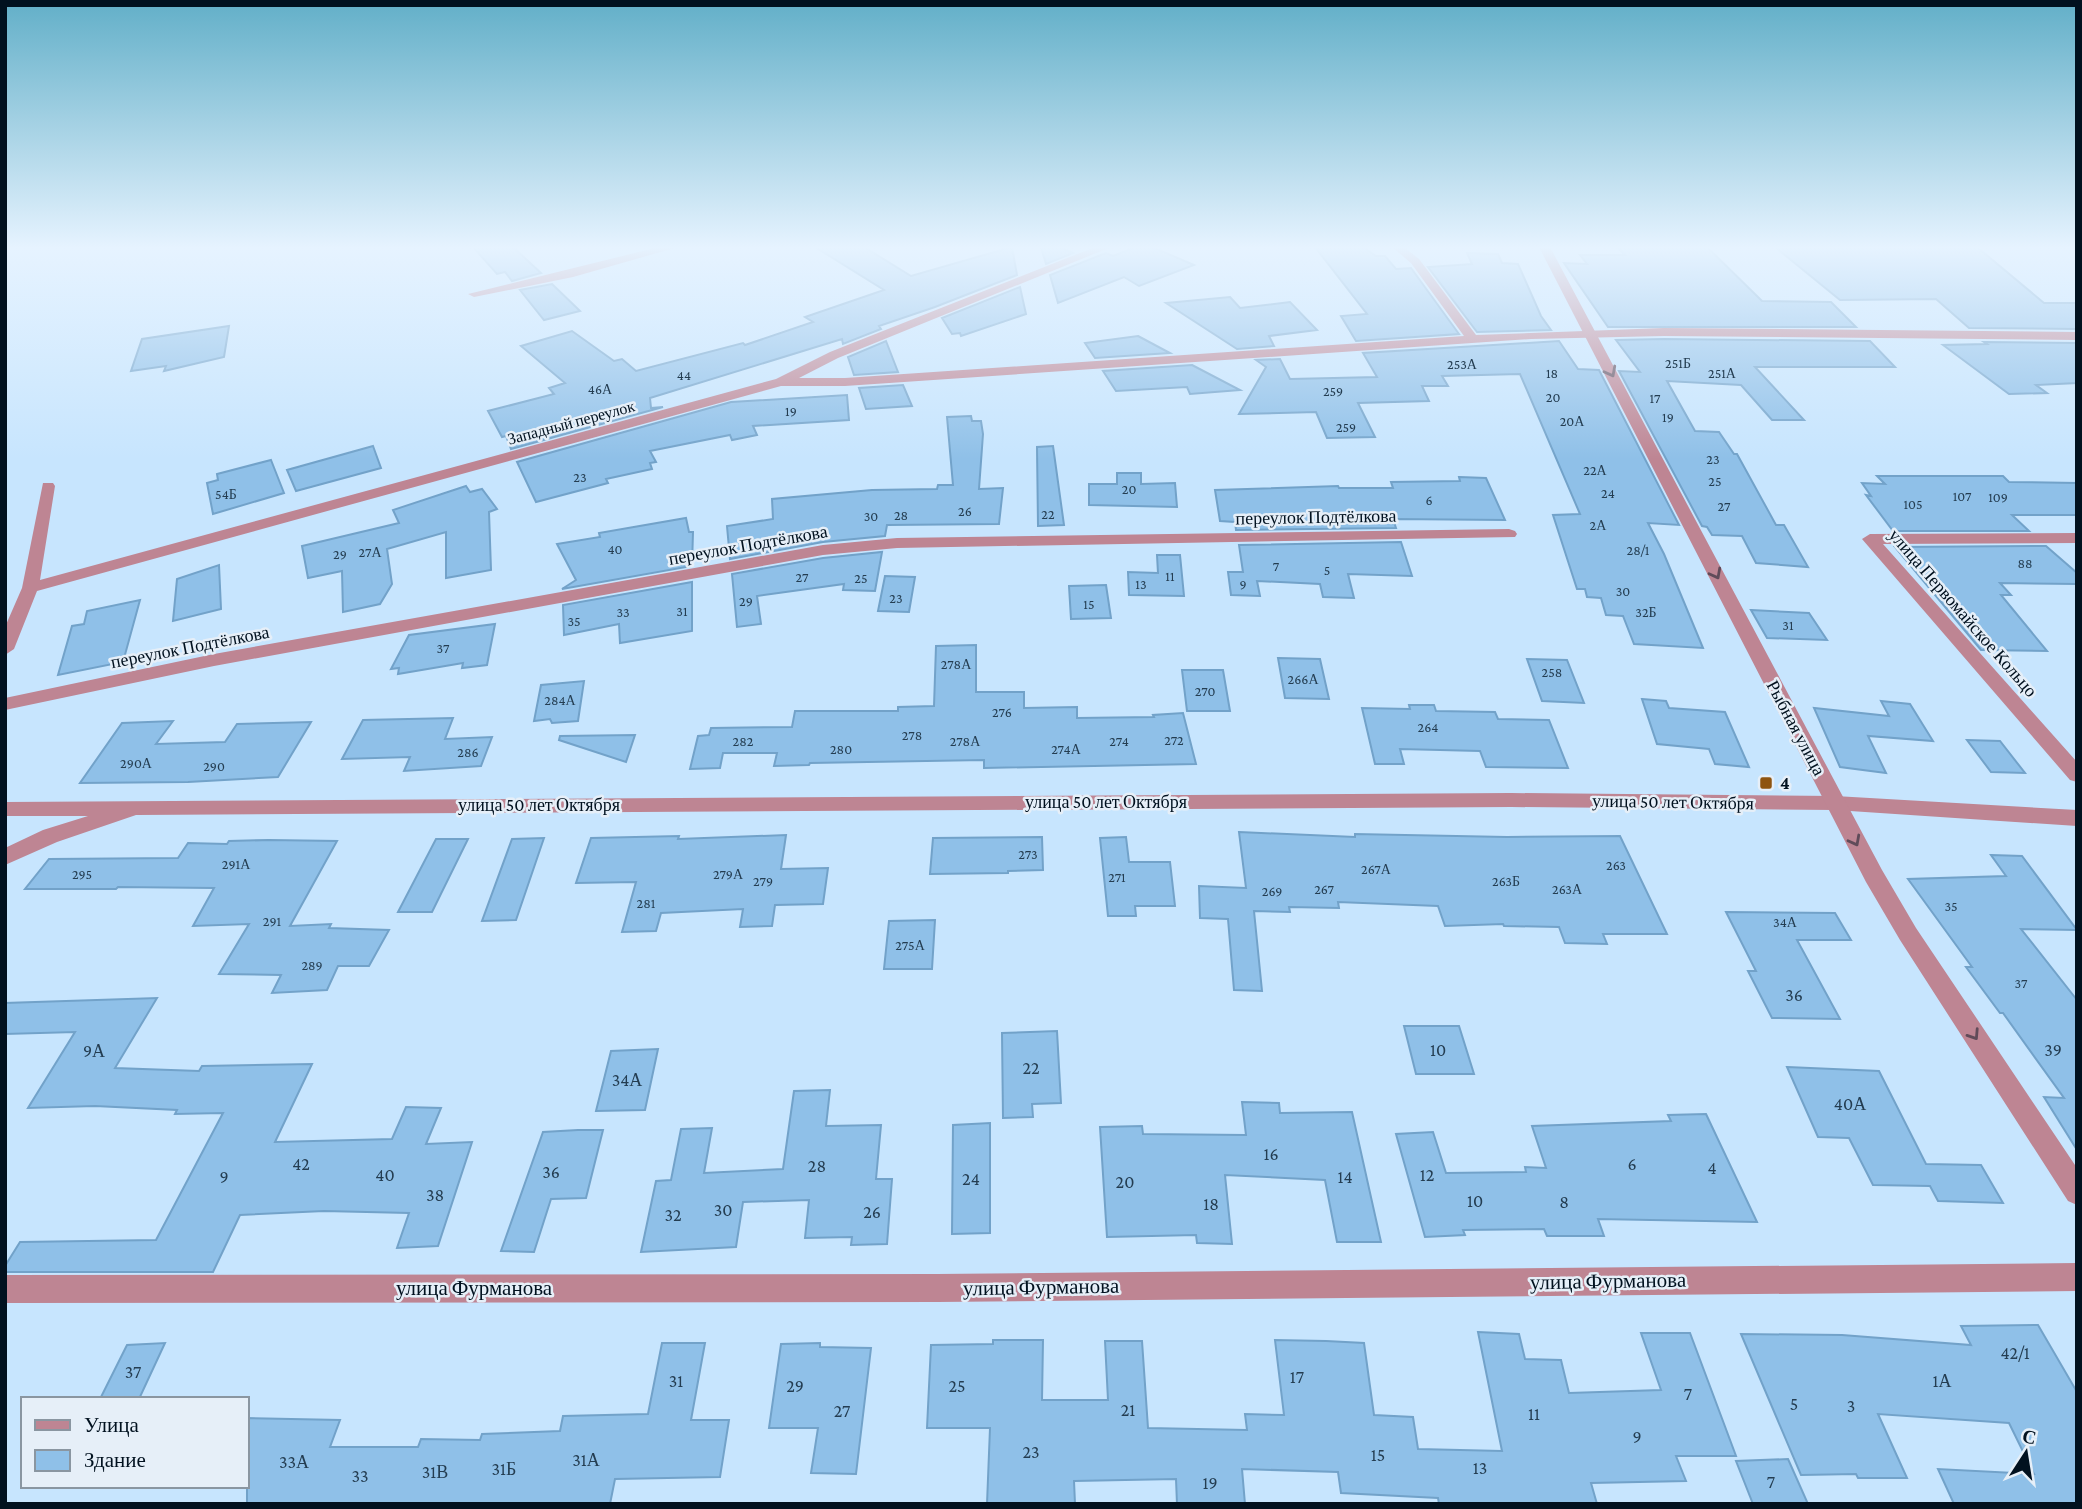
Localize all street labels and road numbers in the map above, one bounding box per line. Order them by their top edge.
street label: Западный переулок [506,397,637,449]
street label: переулок Подтёлкова [1235,506,1397,528]
street label: переулок Подтёлкова [667,521,829,569]
street label: улица Первомайское Кольцо [1885,525,2041,701]
street label: переулок Подтёлкова [109,622,271,672]
street label: Рыбная улица [1763,677,1829,779]
street label: улица 50 лет Октября [1592,791,1754,813]
street label: улица 50 лет Октября [1025,792,1187,812]
street label: улица 50 лет Октября [458,795,620,815]
street label: улица Фурманова [1530,1268,1687,1294]
street label: улица Фурманова [963,1274,1120,1300]
street label: улица Фурманова [396,1276,553,1300]

